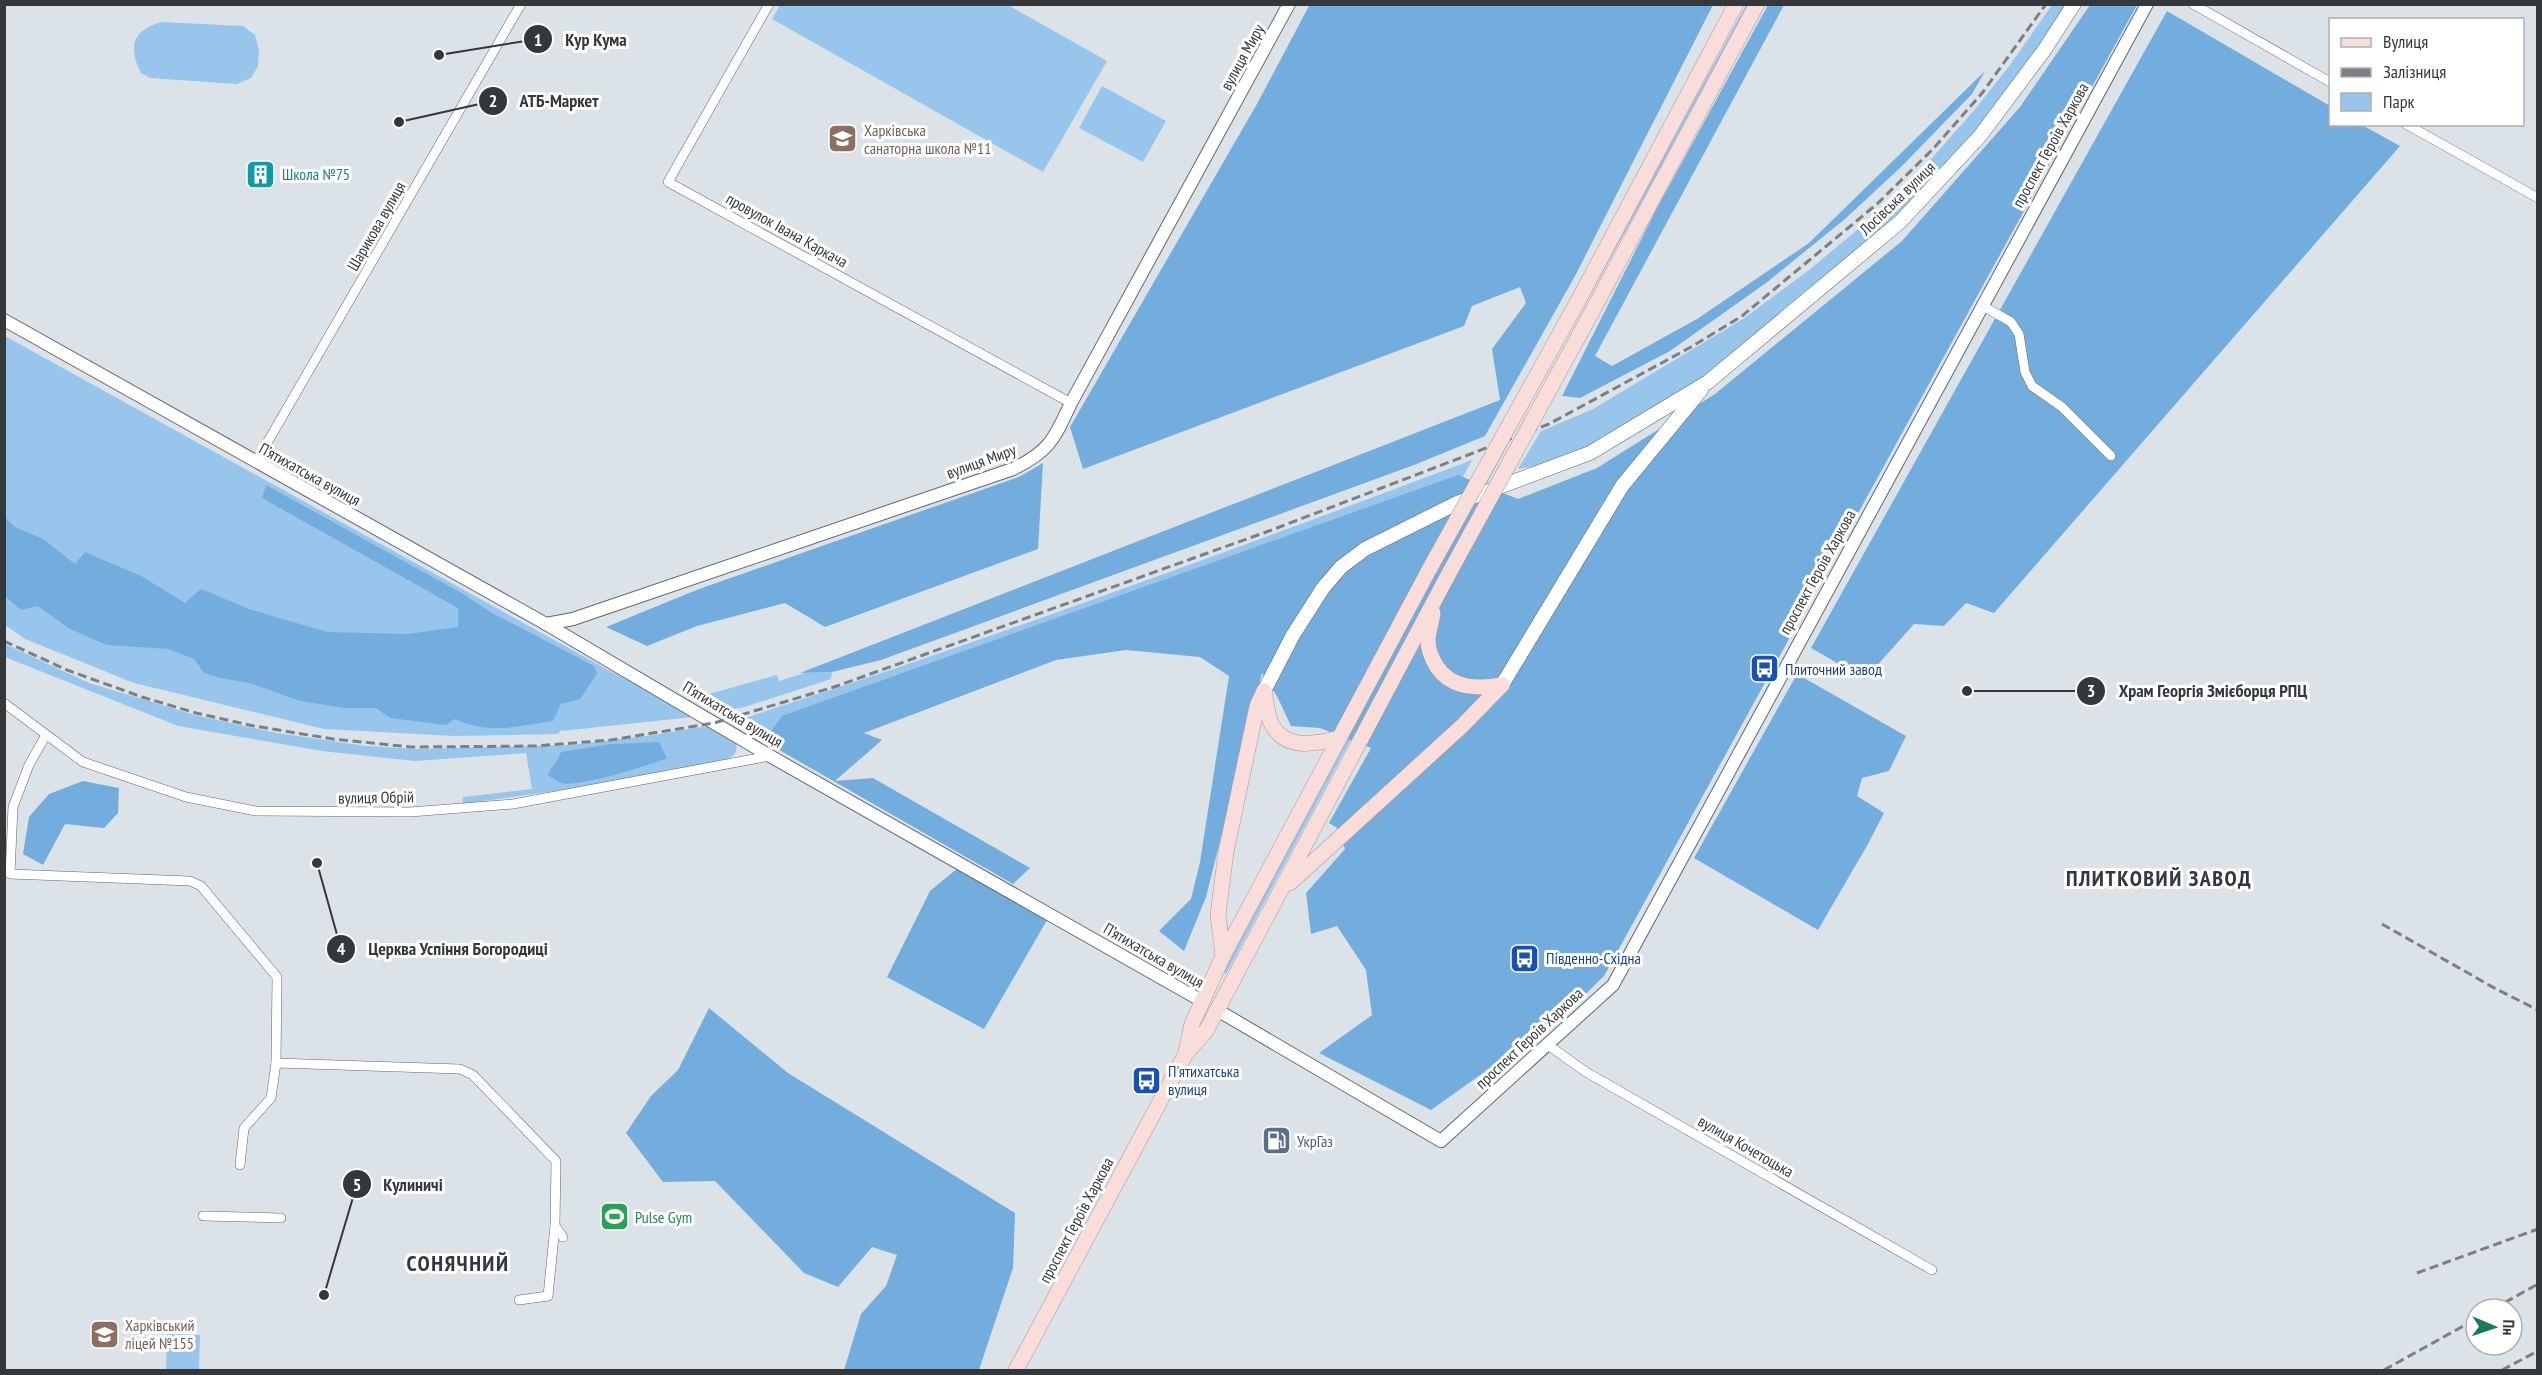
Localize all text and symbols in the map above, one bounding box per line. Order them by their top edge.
legend [2329,18,2524,126]
street label: вулиця Миру [1216,20,1268,94]
callout: Кур Кума [523,21,638,57]
text: 1 [534,28,542,51]
text: Кур Кума [565,28,627,51]
text: Вулиця [2383,30,2428,53]
text: Залізниця [2383,60,2446,83]
street label: проспект Героїв Харкова [2007,79,2093,211]
callout: АТБ-Маркет [478,83,611,119]
text: 2 [489,89,497,112]
text: АТБ-Маркет [519,89,599,112]
text: Парк [2383,90,2414,113]
place label: Харківська санаторна школа №11 [864,120,991,158]
school or university icon: Харківська санаторна школа №11 [827,123,859,155]
street label: Лосівська вулиця [1854,157,1939,240]
building icon: Школа №75 [245,158,277,190]
place label: Школа №75 [282,164,350,184]
street label: Шарикова вулиця [342,178,410,274]
street label: провулок Івана Каркача [723,188,851,272]
street label: П’ятихатська вулиця [256,438,364,510]
street label: вулиця Миру [944,439,1018,483]
street label: проспект Героїв Харкова [1774,506,1860,638]
bus stop icon: Плиточний завод [1748,653,1780,685]
place label: Плиточний завод [1785,659,1882,679]
callout: Храм Георгія Змієборця РПЦ [2076,673,2319,709]
street label: П’ятихатська вулиця [679,676,787,752]
text: 3 [2087,679,2095,702]
text: Храм Георгія Змієборця РПЦ [2119,679,2307,702]
street label: вулиця Обрій [338,786,414,808]
district label: ПЛИТКОВИЙ ЗАВОД [2066,864,2252,892]
street label: П’ятихатська вулиця [1100,918,1208,992]
callout: Церква Успіння Богородиці [326,931,560,967]
text: 4 [337,937,346,960]
text: Церква Успіння Богородиці [368,937,548,960]
bus stop icon: Південно-Східна [1509,942,1541,974]
place label: Південно-Східна [1546,948,1641,968]
street label: проспект Героїв Харкова [1471,983,1587,1093]
place label: П'ятихатська вулиця [1168,1061,1239,1099]
bus stop icon: П'ятихатська вулиця [1131,1064,1163,1096]
street label: вулиця Кочетоцька [1695,1111,1797,1181]
fuel station icon: УкрГаз [1260,1125,1292,1157]
place label: УкрГаз [1297,1131,1333,1151]
street label: проспект Героїв Харкова [1034,1154,1118,1286]
callout: Кулиничі [342,1166,455,1202]
text: 5 [353,1173,361,1196]
text: Кулиничі [383,1173,443,1196]
sports icon: Pulse Gym [598,1201,630,1233]
place label: Pulse Gym [635,1207,692,1227]
district label: СОНЯЧНИЙ [407,1249,509,1277]
north arrow [2464,1297,2524,1357]
place label: Харківський ліцей №155 [124,1315,194,1353]
school or university icon: Харківський ліцей №155 [88,1318,120,1350]
text: Пн [2499,1319,2519,1336]

